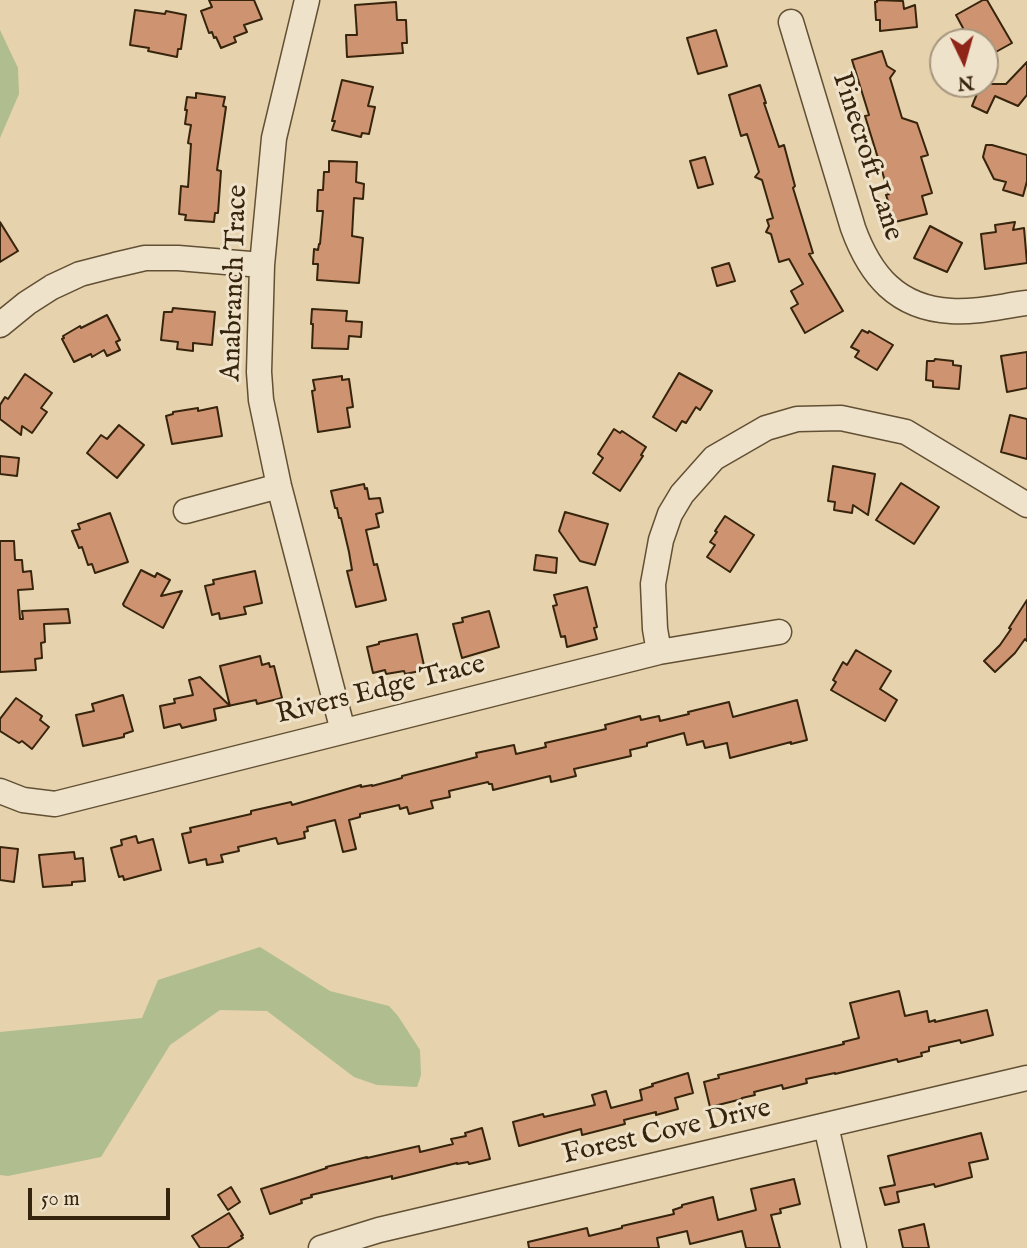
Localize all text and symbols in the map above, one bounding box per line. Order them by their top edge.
north arrow [929,28,999,98]
street label: Pinecroft Lane [823,69,909,245]
text: N [956,69,975,95]
street label: Anabranch Trace [216,184,256,382]
street label: Rivers Edge Trace [273,649,489,733]
street label: Forest Cove Drive [560,1093,774,1173]
scale bar [32,1174,173,1218]
text: 50 m [41,1186,80,1213]

